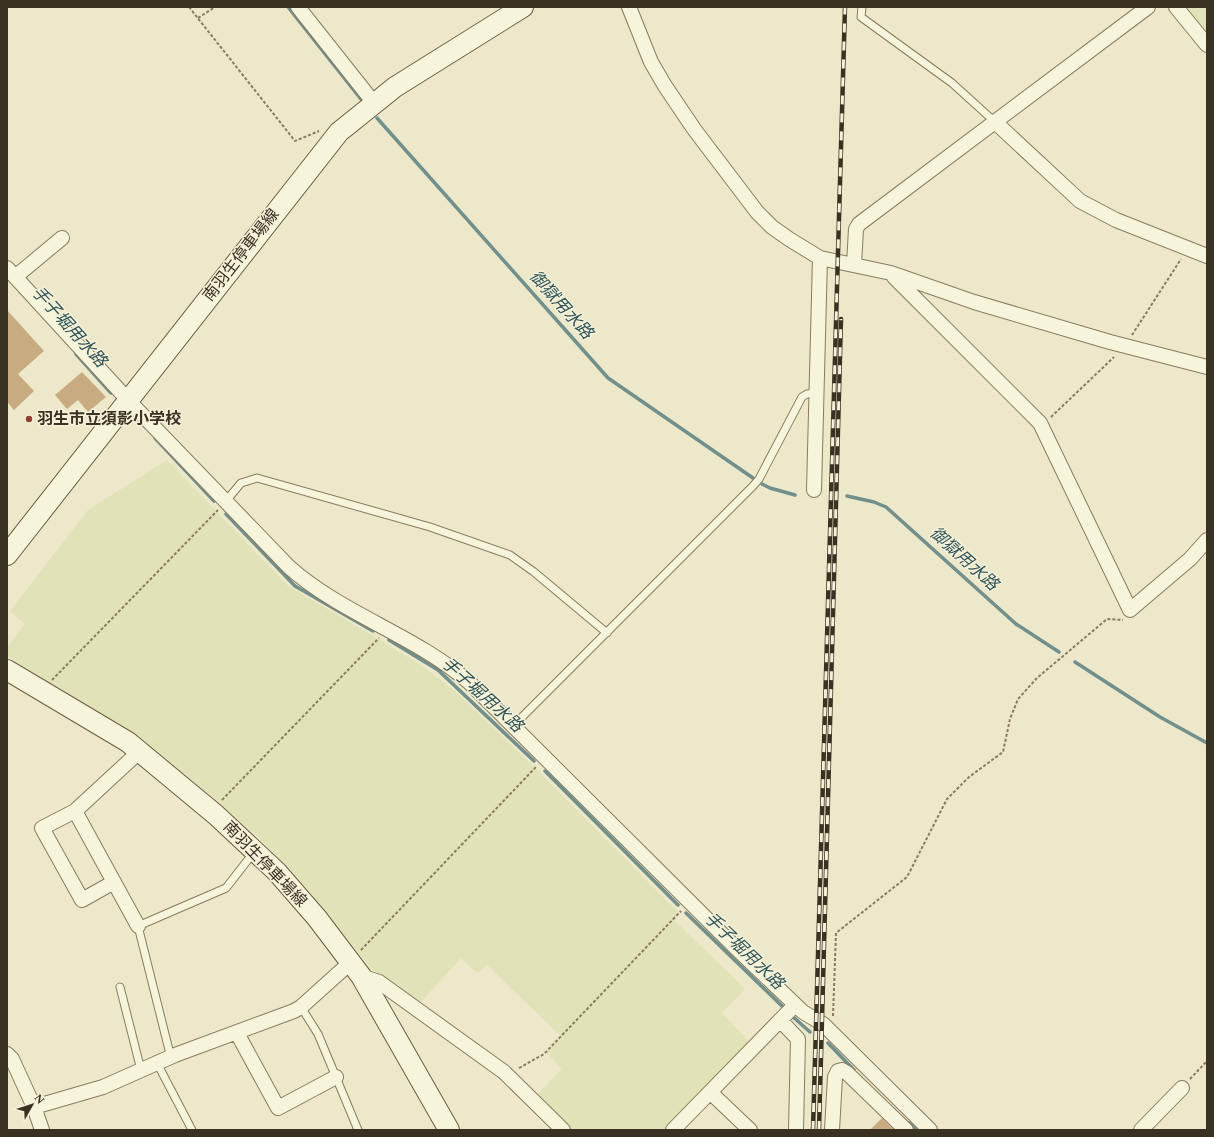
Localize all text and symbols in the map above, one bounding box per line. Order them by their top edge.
street label: 南羽生停車場線 [197,203,285,307]
water label: 御獄用水路 [523,265,600,347]
water label: 手子堀用水路 [25,280,114,375]
place label: 羽生市立須影小学校 [37,407,181,431]
marker: 羽生市立須影小学校 [24,414,34,424]
water label: 御獄用水路 [924,521,1006,598]
water label: 手子堀用水路 [435,651,530,740]
street label: 南羽生停車場線 [217,815,313,913]
water label: 手子堀用水路 [698,906,791,997]
north arrow [12,1085,52,1125]
text: N [30,1090,49,1108]

